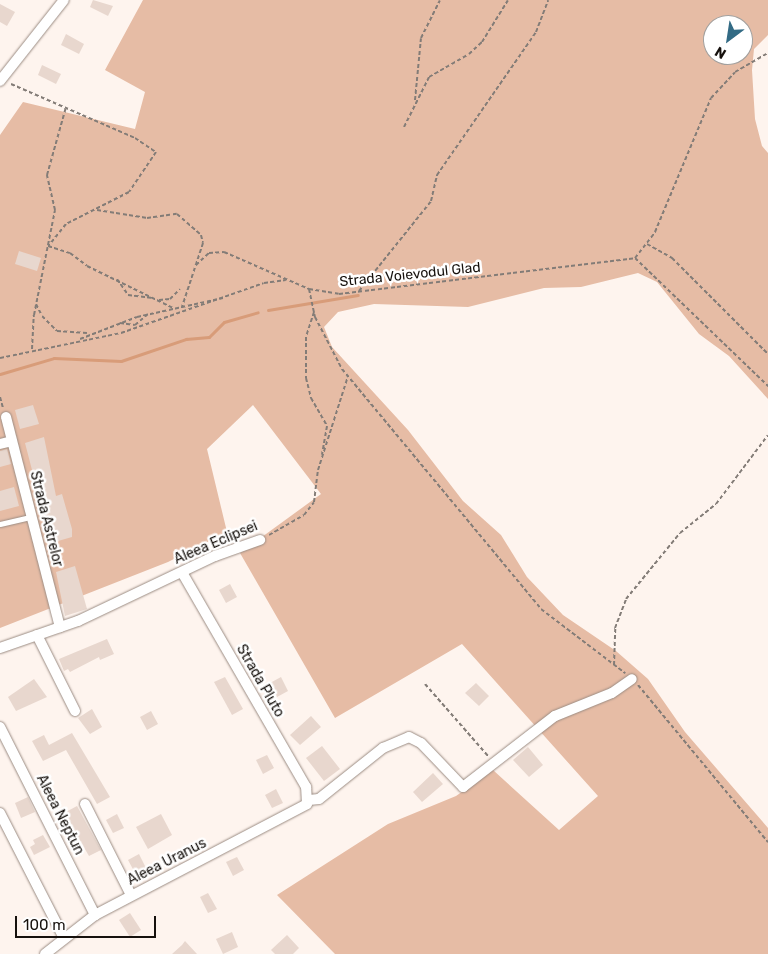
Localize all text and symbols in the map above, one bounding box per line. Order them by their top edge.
north arrow [703,15,753,65]
text: N [712,43,729,62]
street label: Strada Voievodul Glad [338,259,482,291]
street label: Strada Astrelor [26,469,66,569]
street label: Aleea Eclipsei [172,518,260,568]
street label: Strada Pluto [232,642,288,720]
street label: Aleea Neptun [33,772,87,858]
street label: Aleea Uranus [125,835,209,889]
scale bar [18,906,159,938]
text: 100 m [23,916,65,934]

